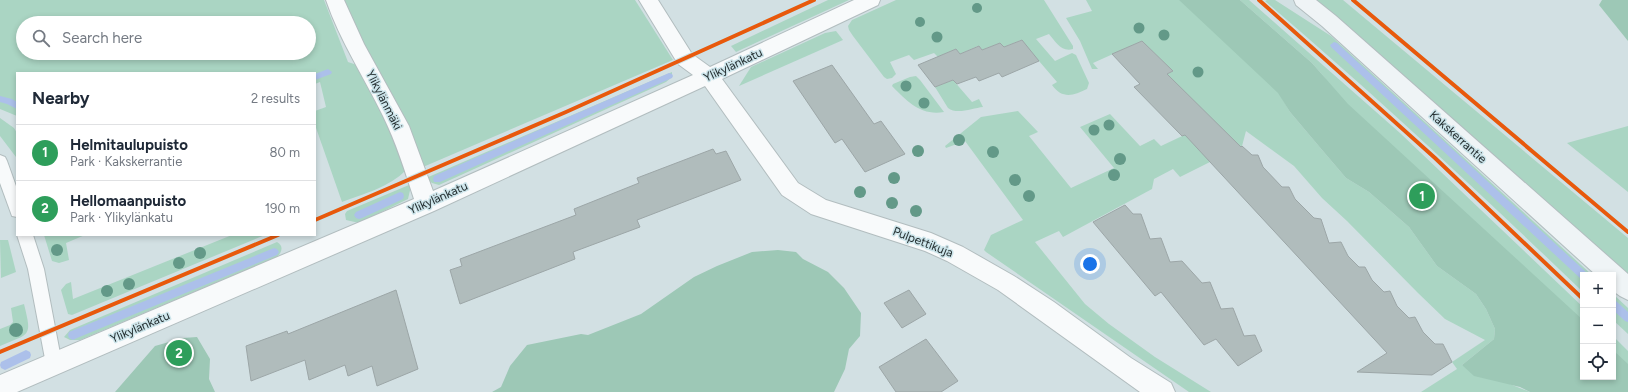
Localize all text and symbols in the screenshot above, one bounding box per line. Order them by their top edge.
search box [16,16,316,60]
icon: search [30,27,52,49]
text: Search here [62,29,142,47]
street label: Ylikylänkatu [701,45,765,85]
street label: Ylikylänmäki [363,68,405,132]
text: Nearby [32,88,90,108]
text: 2 results [251,91,300,106]
street label: Kakskerrantie [1427,108,1490,167]
text: Helmitaulupuisto [70,136,188,154]
text: 1 [42,145,48,160]
text: 80 m [269,145,300,160]
text: Park · Kakskerrantie [70,154,182,169]
street label: Ylikylänkatu [406,179,470,217]
pin: 1 [1409,181,1435,211]
text: Hellomaanpuisto [70,192,186,210]
text: 2 [41,201,49,216]
text: 190 m [265,201,300,216]
text: Park · Ylikylänkatu [70,210,173,225]
street label: Pulpettikuja [891,224,955,260]
your location [1080,254,1100,274]
map controls [1580,272,1616,380]
button: + [1580,272,1616,308]
street label: Ylikylänkatu [108,308,172,346]
button: − [1580,308,1616,344]
pin: 2 [166,338,192,368]
button: locate [1580,344,1616,380]

